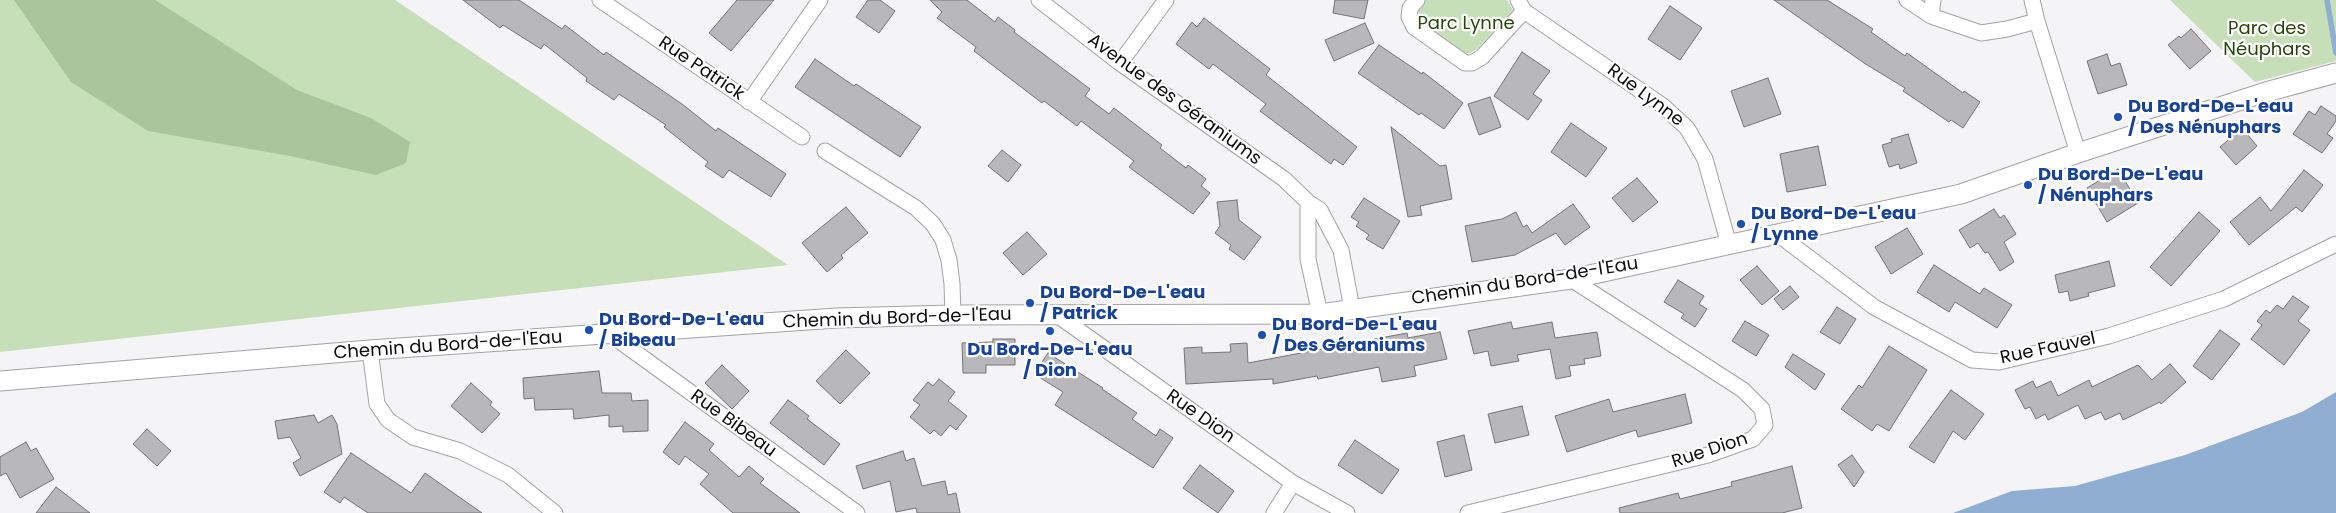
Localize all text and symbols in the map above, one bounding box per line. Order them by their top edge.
park label: Parc Lynne [1417,13,1515,35]
park label: Parc des Néuphars [2223,18,2311,60]
street label: Avenue des Géraniums [1083,30,1265,170]
street label: Rue Patrick [654,32,748,106]
street label: Rue Lynne [1602,60,1688,132]
place label: Du Bord-De-L'eau / Des Nénuphars [2128,96,2293,138]
marker: Du Bord-De-L'eau / Des Nénuphars [2112,111,2124,123]
place label: Du Bord-De-L'eau / Nénuphars [2038,164,2203,206]
marker: Du Bord-De-L'eau / Nénuphars [2022,179,2034,191]
place label: Du Bord-De-L'eau / Lynne [1751,203,1916,245]
marker: Du Bord-De-L'eau / Lynne [1735,218,1747,230]
street label: Chemin du Bord-de-l'Eau [1410,253,1640,311]
place label: Du Bord-De-L'eau / Patrick [1040,282,1205,324]
marker: Du Bord-De-L'eau / Patrick [1024,297,1036,309]
street label: Chemin du Bord-de-l'Eau [782,304,1012,334]
place label: Du Bord-De-L'eau / Bibeau [599,309,764,352]
place label: Du Bord-De-L'eau / Des Géraniums [1272,314,1437,356]
marker: Du Bord-De-L'eau / Bibeau [583,324,595,336]
marker: Du Bord-De-L'eau / Dion [1044,325,1056,337]
street label: Chemin du Bord-de-l'Eau [333,327,563,365]
street label: Rue Fauvel [1998,328,2098,370]
marker: Du Bord-De-L'eau / Des Géraniums [1256,329,1268,341]
place label: Du Bord-De-L'eau / Dion [967,339,1133,382]
street label: Rue Bibeau [686,386,780,462]
street label: Rue Dion [1162,386,1238,448]
street label: Rue Dion [1669,429,1751,473]

